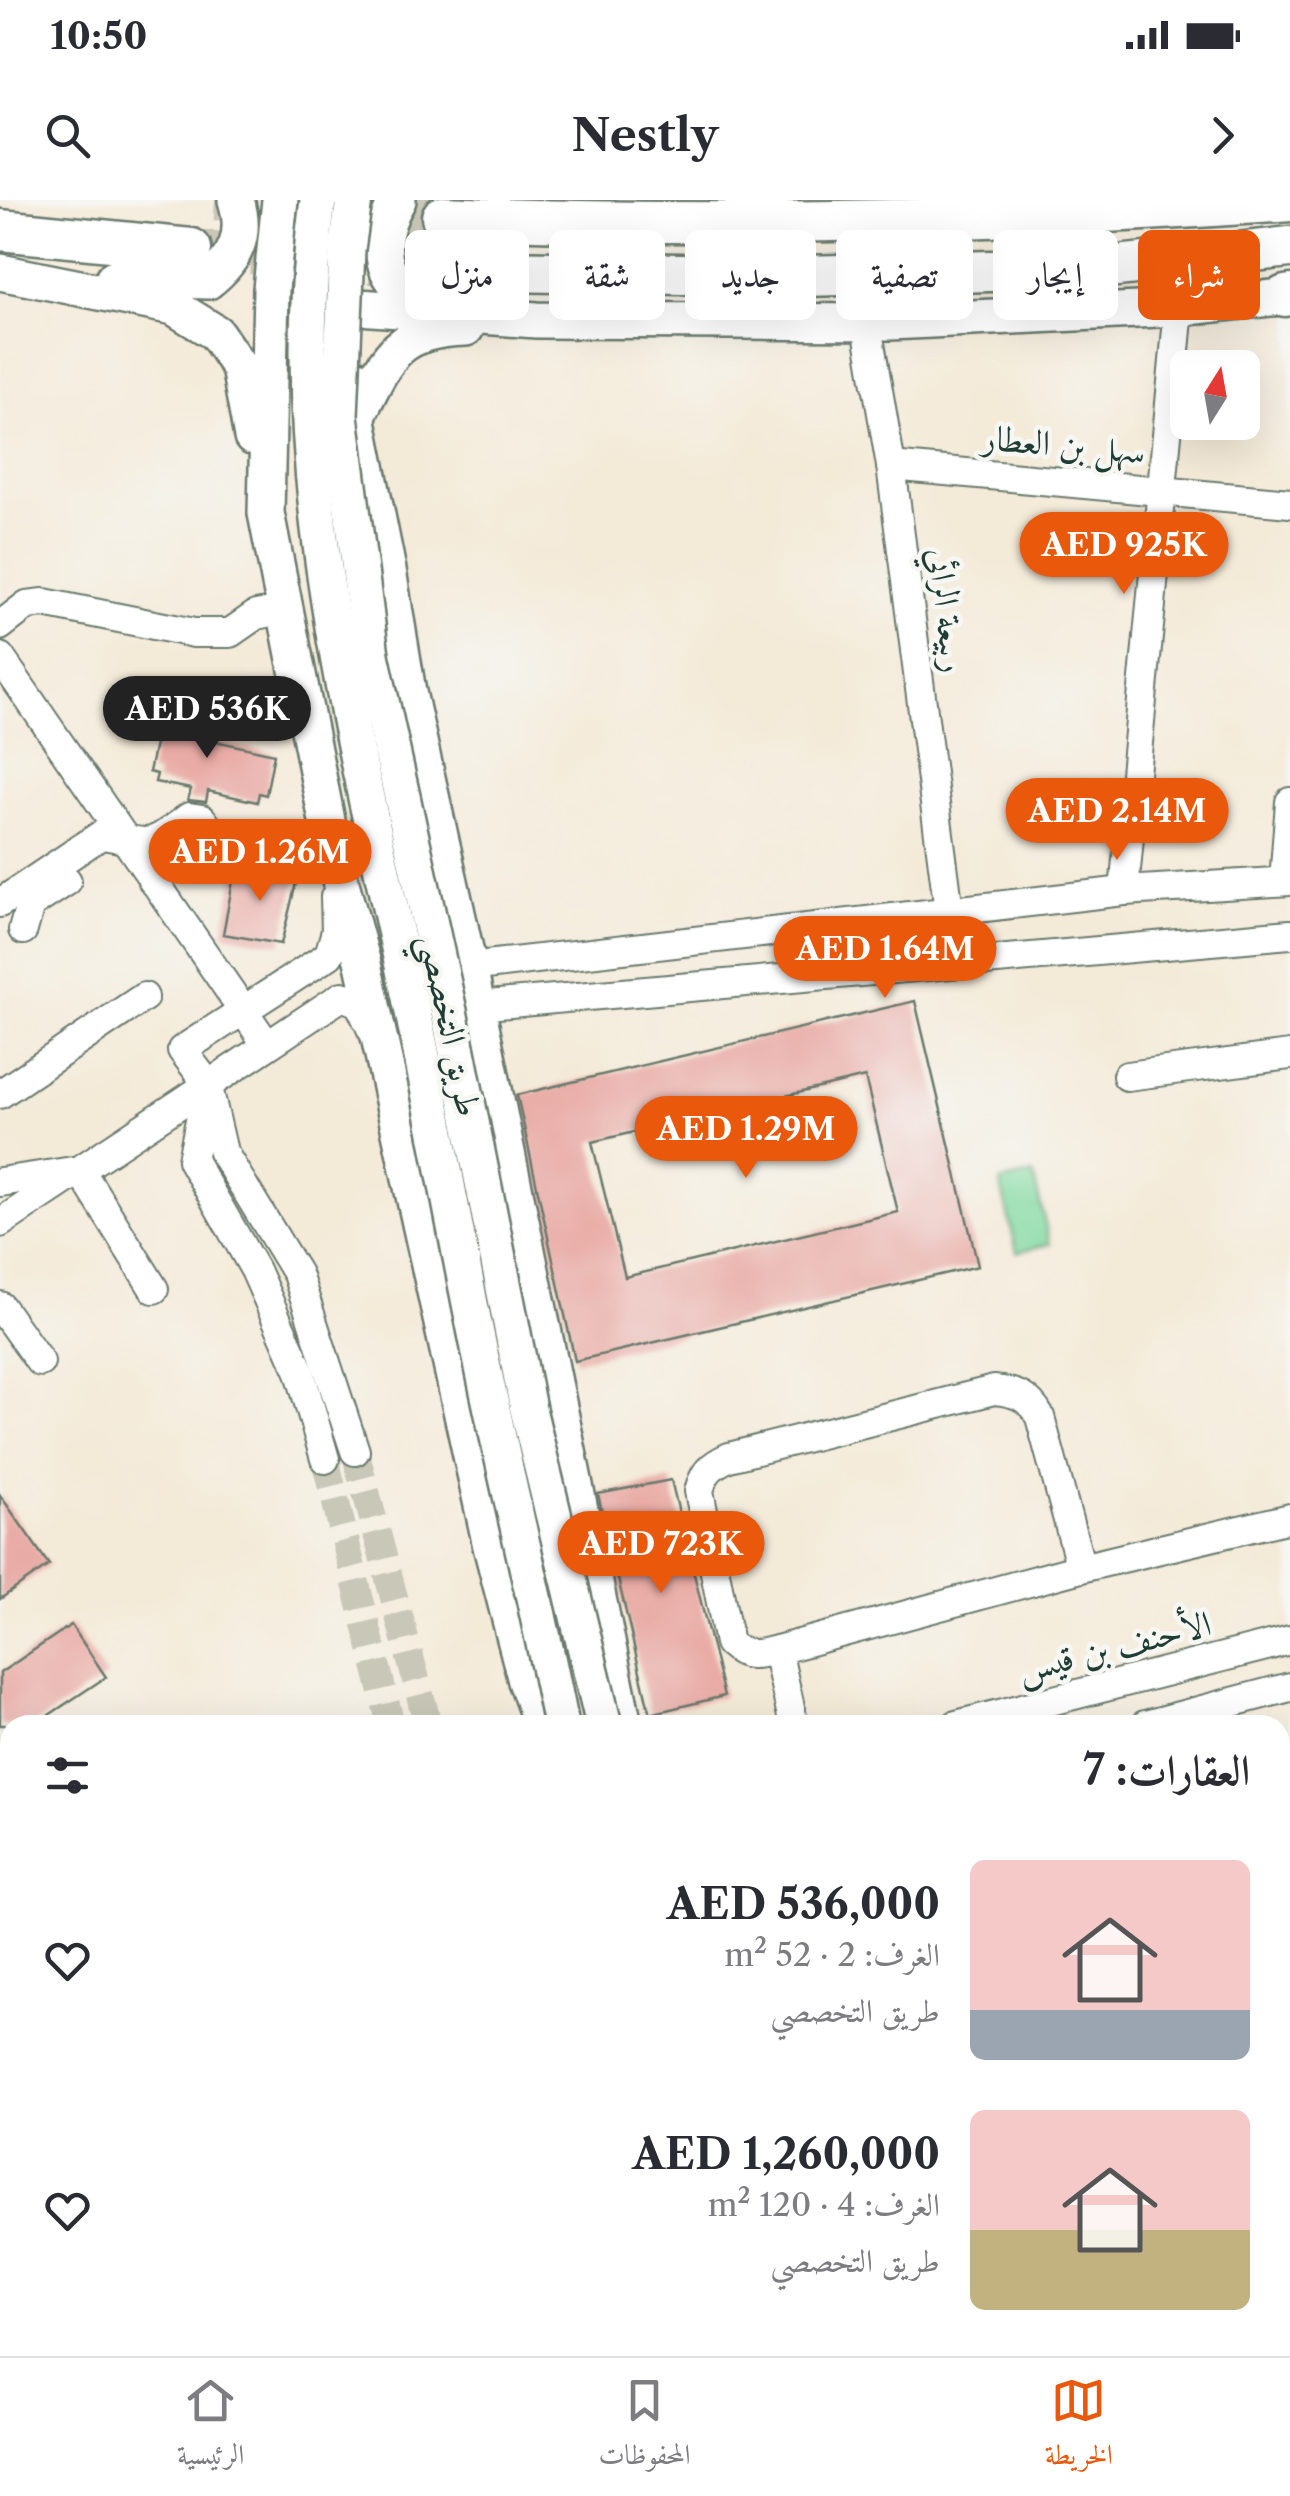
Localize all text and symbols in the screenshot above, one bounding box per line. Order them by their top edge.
text: 10:50 [50,12,147,59]
text: Nestly [572,107,718,163]
icon: search [40,108,95,163]
icon: forward [1195,108,1250,163]
chip: منزل [405,230,529,320]
chip: شقة [549,230,665,320]
chip: جديد [685,230,816,320]
chip: تصفية [836,230,973,320]
chip: إيجار [993,230,1118,320]
chip: شراء [1138,230,1260,320]
north arrow [1170,350,1260,440]
map controls [1170,350,1260,440]
street label: سهل بن العطار [977,415,1147,477]
pin: AED 925K [1021,512,1227,597]
text: AED 925K [1042,525,1206,564]
street label: ربيعة الرائي [911,545,977,676]
pin: AED 536K [104,676,310,761]
text: AED 536K [125,689,289,728]
pin: AED 2.14M [1003,778,1231,863]
text: AED 2.14M [1028,791,1206,830]
pin: AED 1.26M [146,819,374,904]
text: AED 1.26M [171,832,349,871]
pin: AED 1.64M [771,916,999,1001]
text: AED 1.64M [795,929,975,968]
street label: طريق التخصصي [399,930,491,1123]
pin: AED 1.29M [632,1096,860,1181]
text: AED 1.29M [657,1109,835,1148]
pin: AED 723K [558,1511,764,1596]
text: AED 723K [580,1524,742,1563]
street label: الأحنف بن قيس [1012,1599,1216,1694]
text: العقارات: 7 [1083,1744,1250,1796]
icon: filters [40,1748,95,1803]
text: AED 536,000 [667,1878,940,1930]
icon: home [1050,1900,1170,2020]
icon: heart [40,1933,95,1988]
text: الغرف: 2 · 52 m² [724,1935,940,1974]
text: طريق التخصصي [770,1991,940,2030]
text: AED 1,260,000 [632,2128,940,2180]
icon: home [1050,2150,1170,2270]
icon: heart [40,2183,95,2238]
text: الغرف: 4 · 120 m² [708,2185,940,2224]
text: طريق التخصصي [770,2241,940,2280]
tab: الرئيسية [177,2373,244,2482]
tab: المحفوظات [598,2373,691,2482]
tab: الخريطة [1045,2373,1113,2482]

